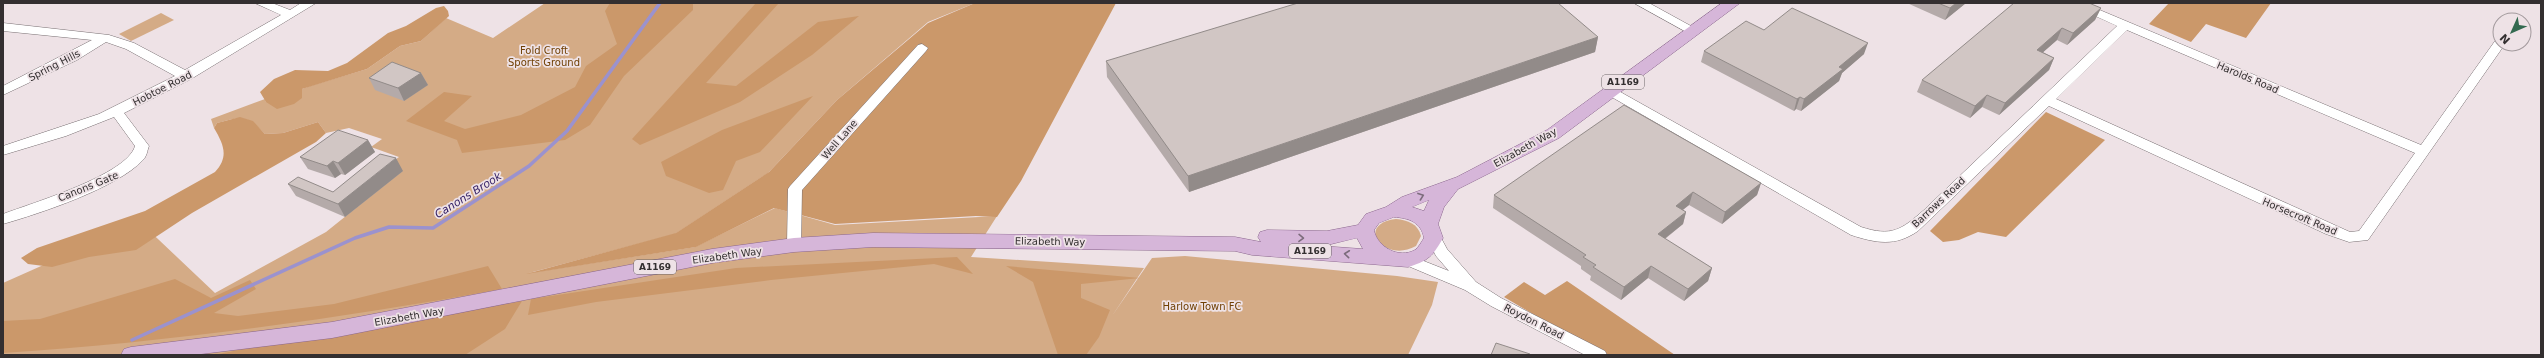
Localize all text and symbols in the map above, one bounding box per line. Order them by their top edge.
north arrow [2492,12,2532,52]
text: N [2497,31,2513,47]
park label: Fold Croft Sports Ground [508,45,580,68]
street label: Spring Hills [27,48,82,83]
street label: Harolds Road [2215,59,2280,95]
street label: Hobtoe Road [131,69,193,108]
road number: A1169 [1602,75,1644,89]
street label: Well Lane [819,117,859,161]
street label: Elizabeth Way [1492,126,1559,169]
street label: Canons Gate [56,169,120,204]
water label: Canons Brook [432,169,505,221]
street label: Barrows Road [1910,175,1967,230]
one-way arrow [1417,193,1424,201]
street label: Horsecroft Road [2261,196,2339,237]
one-way arrow [1298,234,1304,242]
street label: Elizabeth Way [1015,235,1085,248]
road number: A1169 [1289,244,1331,258]
street label: Elizabeth Way [691,245,763,266]
one-way arrow [1344,249,1350,258]
road number: A1169 [634,260,676,274]
park label: Harlow Town FC [1163,301,1241,312]
street label: Roydon Road [1502,302,1566,341]
street label: Elizabeth Way [373,305,445,328]

